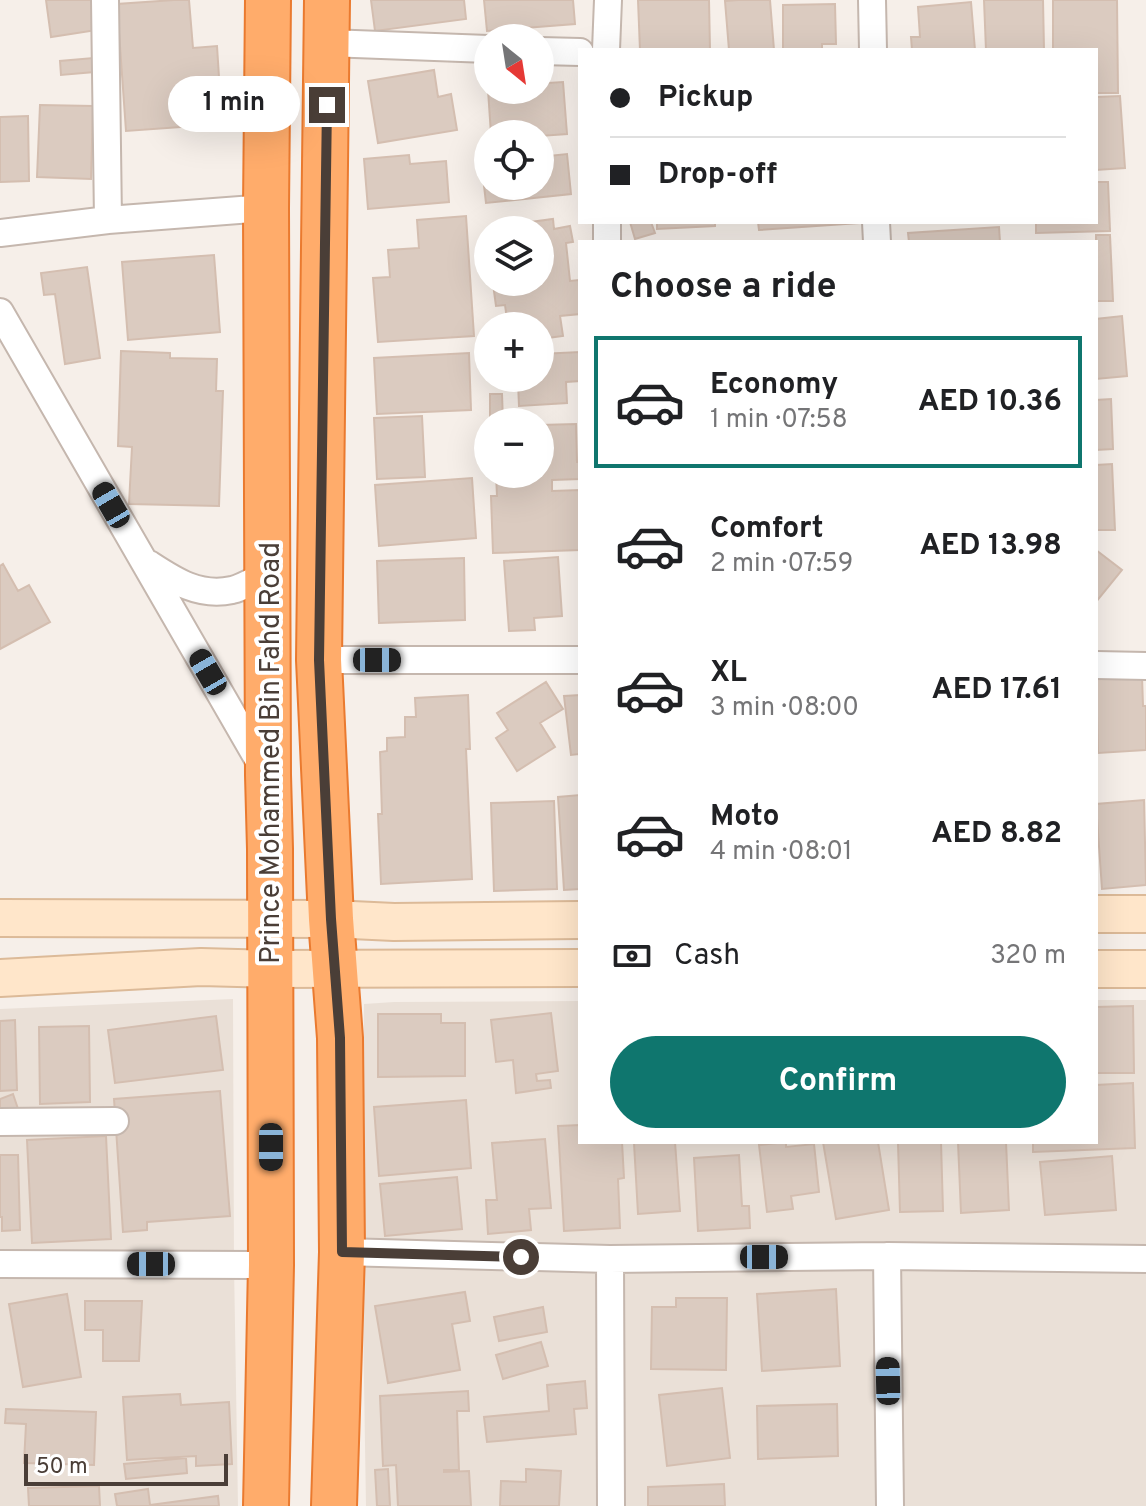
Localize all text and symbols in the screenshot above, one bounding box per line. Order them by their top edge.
north arrow [474,24,554,104]
map controls [474,24,554,488]
callout: 1 min [167,77,299,133]
text: Pickup [658,80,753,117]
text: 1 min [203,87,265,120]
route end [309,87,345,123]
button: locate [474,120,554,200]
text: Drop-off [658,157,777,194]
button: layers [474,216,554,296]
text: Choose a ride [610,265,836,311]
button: + [474,312,554,392]
icon: car [614,366,686,438]
text: Economy [710,367,838,404]
text: AED 10.36 [918,384,1062,421]
text: 1 min · 07:58 [710,404,848,437]
button: − [474,408,554,488]
car [89,478,133,532]
icon: car [614,510,686,582]
text: Comfort [710,511,823,548]
text: AED 13.98 [919,528,1062,565]
street label: Prince Mohammed Bin Fahd Road [254,542,290,964]
text: 2 min · 07:59 [710,548,853,581]
car [186,645,230,699]
car [353,648,401,672]
icon: car [614,654,686,726]
text: XL [710,655,747,692]
text: AED 17.61 [931,672,1062,709]
text: 3 min · 08:00 [710,692,859,725]
icon: car [614,798,686,870]
text: Moto [710,799,780,836]
text: AED 8.82 [931,816,1062,853]
text: 4 min · 08:01 [710,836,853,869]
icon: cash [610,934,654,978]
text: Cash [674,938,740,975]
text: 320 m [990,940,1066,973]
button: Confirm [610,1036,1066,1128]
car [259,1123,283,1171]
route start [503,1239,539,1275]
car [740,1245,788,1269]
car [127,1252,175,1276]
car [876,1357,900,1405]
scale bar [24,1450,228,1486]
text: 50 m [36,1454,88,1481]

